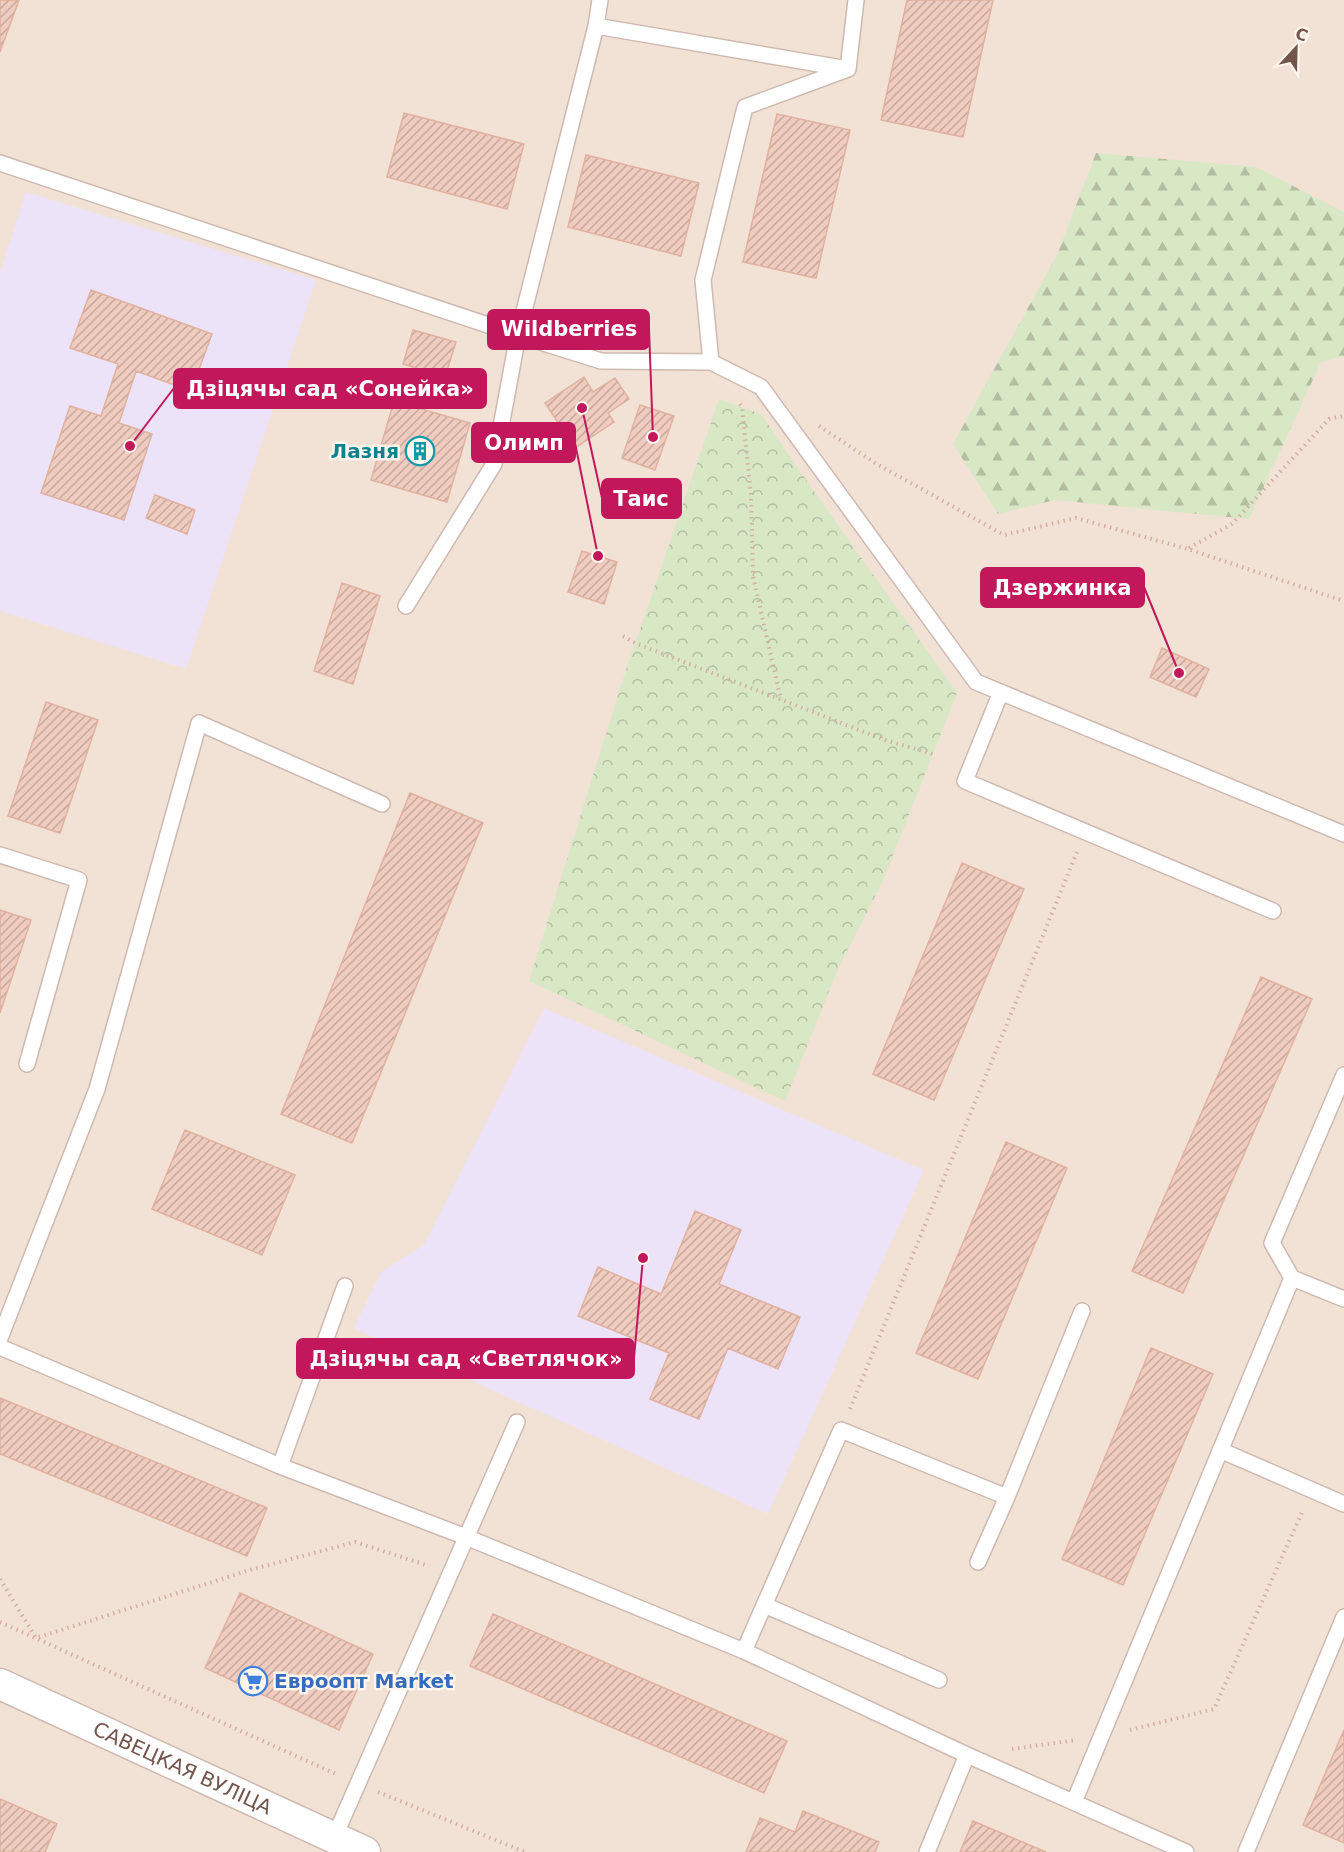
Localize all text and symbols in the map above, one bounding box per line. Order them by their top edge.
north arrow [1266,18,1326,78]
text: С [1292,24,1310,46]
callout: Wildberries [488,310,649,349]
text: Wildberries [501,317,637,341]
callout: Дзіцячы сад «Сонейка» [174,369,486,408]
text: Дзіцячы сад «Сонейка» [186,377,474,401]
callout: Олимп [472,423,575,462]
text: Олимп [484,431,564,455]
building icon: Лазня [404,435,436,467]
place label: Лазня [331,439,399,463]
callout: Таис [602,479,681,518]
text: Таис [613,487,669,511]
callout: Дзержинка [981,568,1144,607]
text: Дзержинка [993,576,1131,600]
callout: Дзіцячы сад «Светлячок» [297,1339,634,1378]
text: Дзіцячы сад «Светлячок» [310,1347,622,1371]
supermarket icon: Евроопт Market [237,1665,269,1697]
place label: Евроопт Market [274,1669,454,1693]
street label: САВЕЦКАЯ ВУЛІЦА [90,1717,276,1820]

